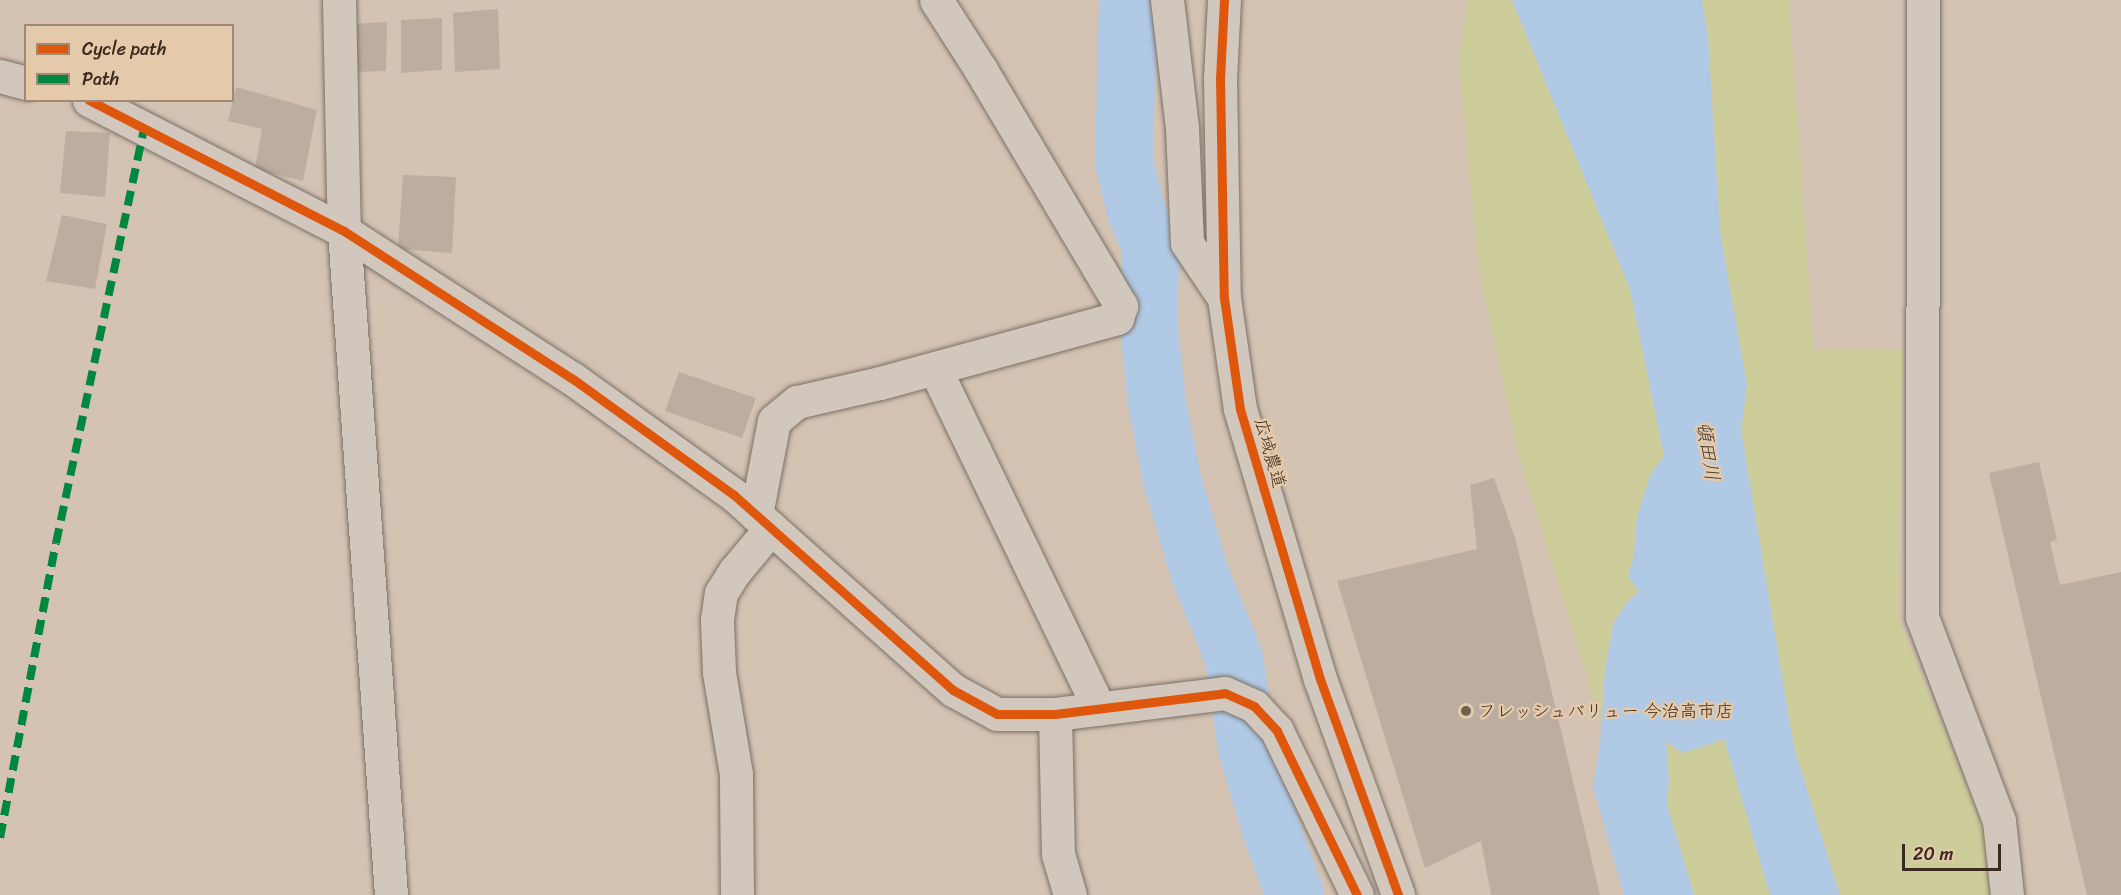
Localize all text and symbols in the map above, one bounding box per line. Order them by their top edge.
legend [24,24,234,102]
text: Cycle path [82,33,166,65]
text: Path [82,63,119,95]
street label: 広域農道 [1250,415,1290,491]
water label: 頓田川 [1691,419,1725,483]
place label: フレッシュバリュー 今治高市店 [1478,700,1735,722]
marker: フレッシュバリュー 今治高市店 [1459,704,1473,718]
scale bar [1905,832,2004,870]
text: 20 m [1913,838,1953,870]

